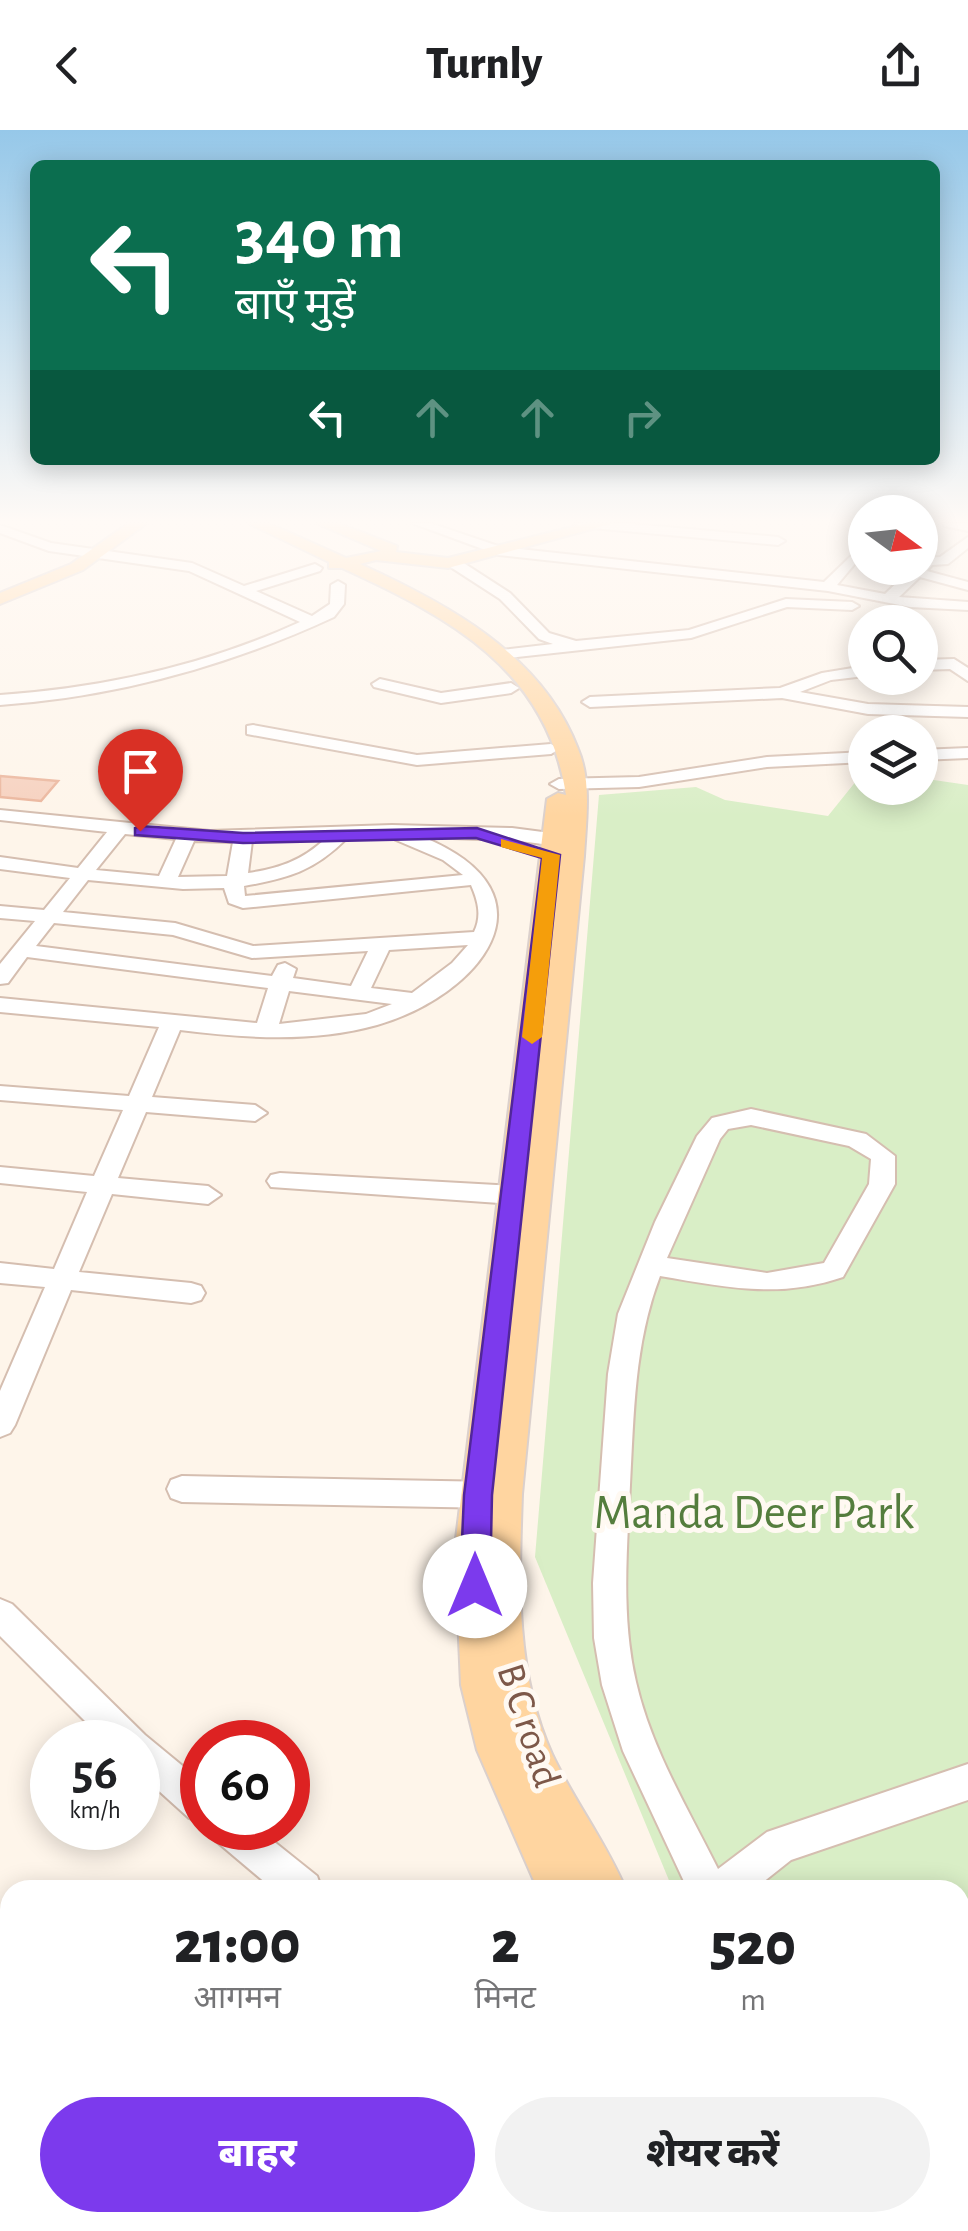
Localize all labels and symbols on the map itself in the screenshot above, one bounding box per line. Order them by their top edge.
north arrow [848,495,938,585]
pin [98,729,183,832]
park label: Manda Deer Park [594,1490,914,1538]
position arrow [423,1534,527,1638]
street label: B C road [489,1659,567,1792]
speed limit sign: 60 [180,1720,310,1850]

